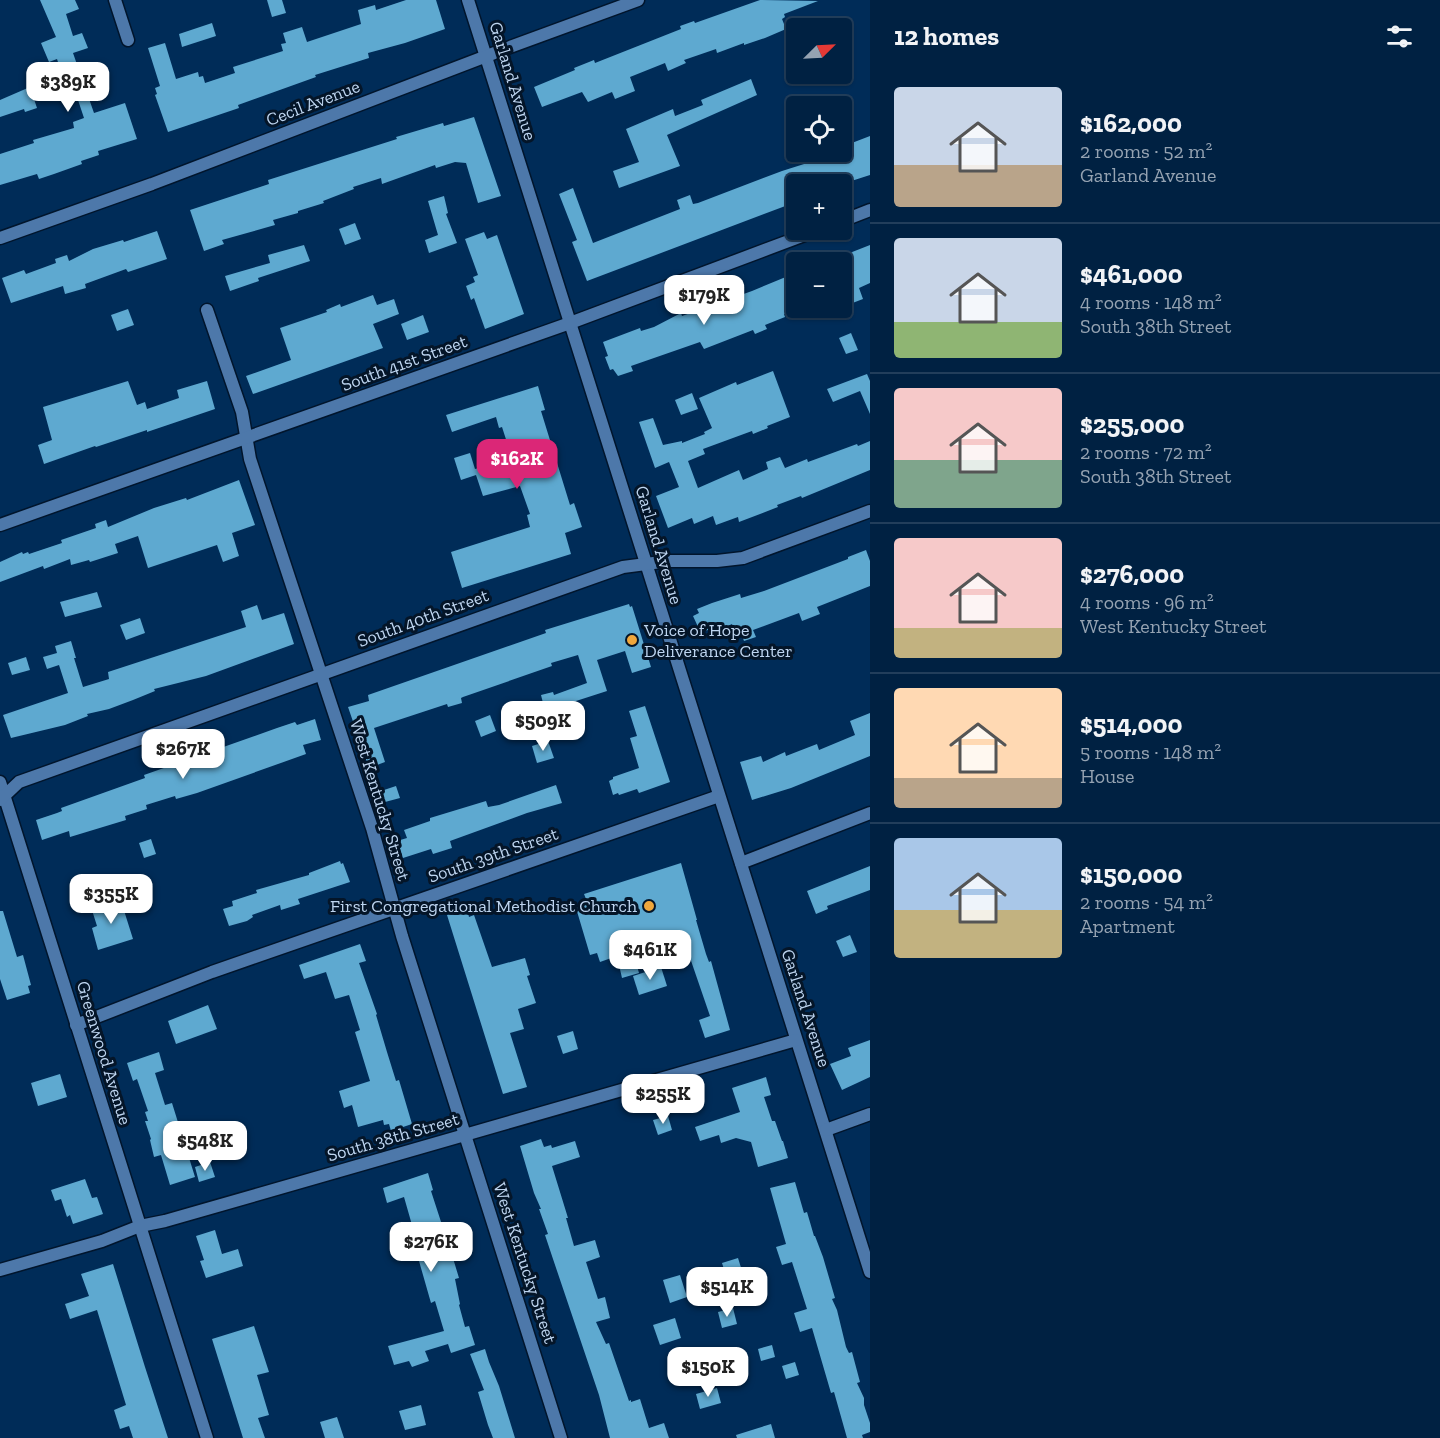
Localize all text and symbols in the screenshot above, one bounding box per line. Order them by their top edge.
north arrow [786,18,852,84]
map controls [786,18,852,318]
street label: Garland Avenue [485,19,541,143]
text: 12 homes [894,20,999,52]
icon: filters [1383,20,1416,53]
pin: $389K [26,62,110,113]
text: $389K [40,69,96,93]
street label: Cecil Avenue [263,75,363,131]
button: locate [786,96,852,162]
text: $162,000 [1080,107,1182,139]
icon: home [942,111,1014,183]
text: 2 rooms · 52 m² [1080,139,1213,163]
text: Garland Avenue [1080,163,1216,187]
button: + [786,174,852,240]
button: − [786,252,852,318]
text: $461,000 [1080,258,1183,290]
icon: home [942,262,1014,334]
pin: $179K [662,275,746,326]
text: $179K [678,282,730,306]
text: 4 rooms · 148 m² [1080,290,1222,314]
text: South 38th Street [1080,314,1231,338]
street label: South 41st Street [338,330,470,396]
text: $255,000 [1080,408,1185,440]
icon: home [942,412,1014,484]
pin: $162K [475,439,559,490]
text: 2 rooms · 72 m² [1080,440,1212,464]
text: $162K [491,446,543,470]
text: South 38th Street [1080,464,1231,488]
street label: Garland Avenue [631,483,687,607]
text: $276,000 [1080,558,1184,590]
icon: home [942,562,1014,634]
street label: South 40th Street [355,584,492,652]
text: 4 rooms · 96 m² [1080,590,1214,614]
text: West Kentucky Street [1080,614,1266,638]
place label: Voice of Hope Deliverance Center [643,619,793,662]
marker: Voice of Hope Deliverance Center [625,633,639,647]
pin: $509K [501,701,585,752]
text: $509K [515,708,571,732]
text: $514,000 [1080,708,1182,740]
icon: home [942,712,1014,784]
street label: West Kentucky Street [345,717,415,884]
pin: $267K [141,729,225,780]
text: $267K [156,736,210,760]
text: 5 rooms · 148 m² [1080,740,1221,764]
text: House [1080,764,1134,788]
street label: South 39th Street [425,822,561,888]
text: $150,000 [1080,858,1183,890]
icon: home [942,862,1014,934]
pin: $355K [69,874,153,925]
text: $355K [84,881,138,905]
text: 2 rooms · 54 m² [1080,890,1213,914]
place label: First Congregational Methodist Church [330,895,637,917]
marker: First Congregational Methodist Church [642,899,656,913]
text: Apartment [1080,914,1175,938]
pin: $461K [608,930,692,981]
text: $461K [623,937,677,961]
street label: Garland Avenue [777,946,835,1070]
street label: Greenwood Avenue [72,978,136,1128]
pin: $255K [621,1074,705,1125]
text: $255K [636,1081,690,1105]
street label: South 38th Street [325,1108,462,1166]
pin: $548K [163,1121,247,1172]
text: $548K [177,1128,233,1152]
street label: West Kentucky Street [489,1180,561,1346]
pin: $276K [389,1222,473,1273]
text: $276K [404,1229,458,1253]
pin: $514K [685,1267,769,1318]
text: $514K [700,1274,754,1298]
pin: $150K [666,1347,750,1398]
text: $150K [681,1354,735,1378]

